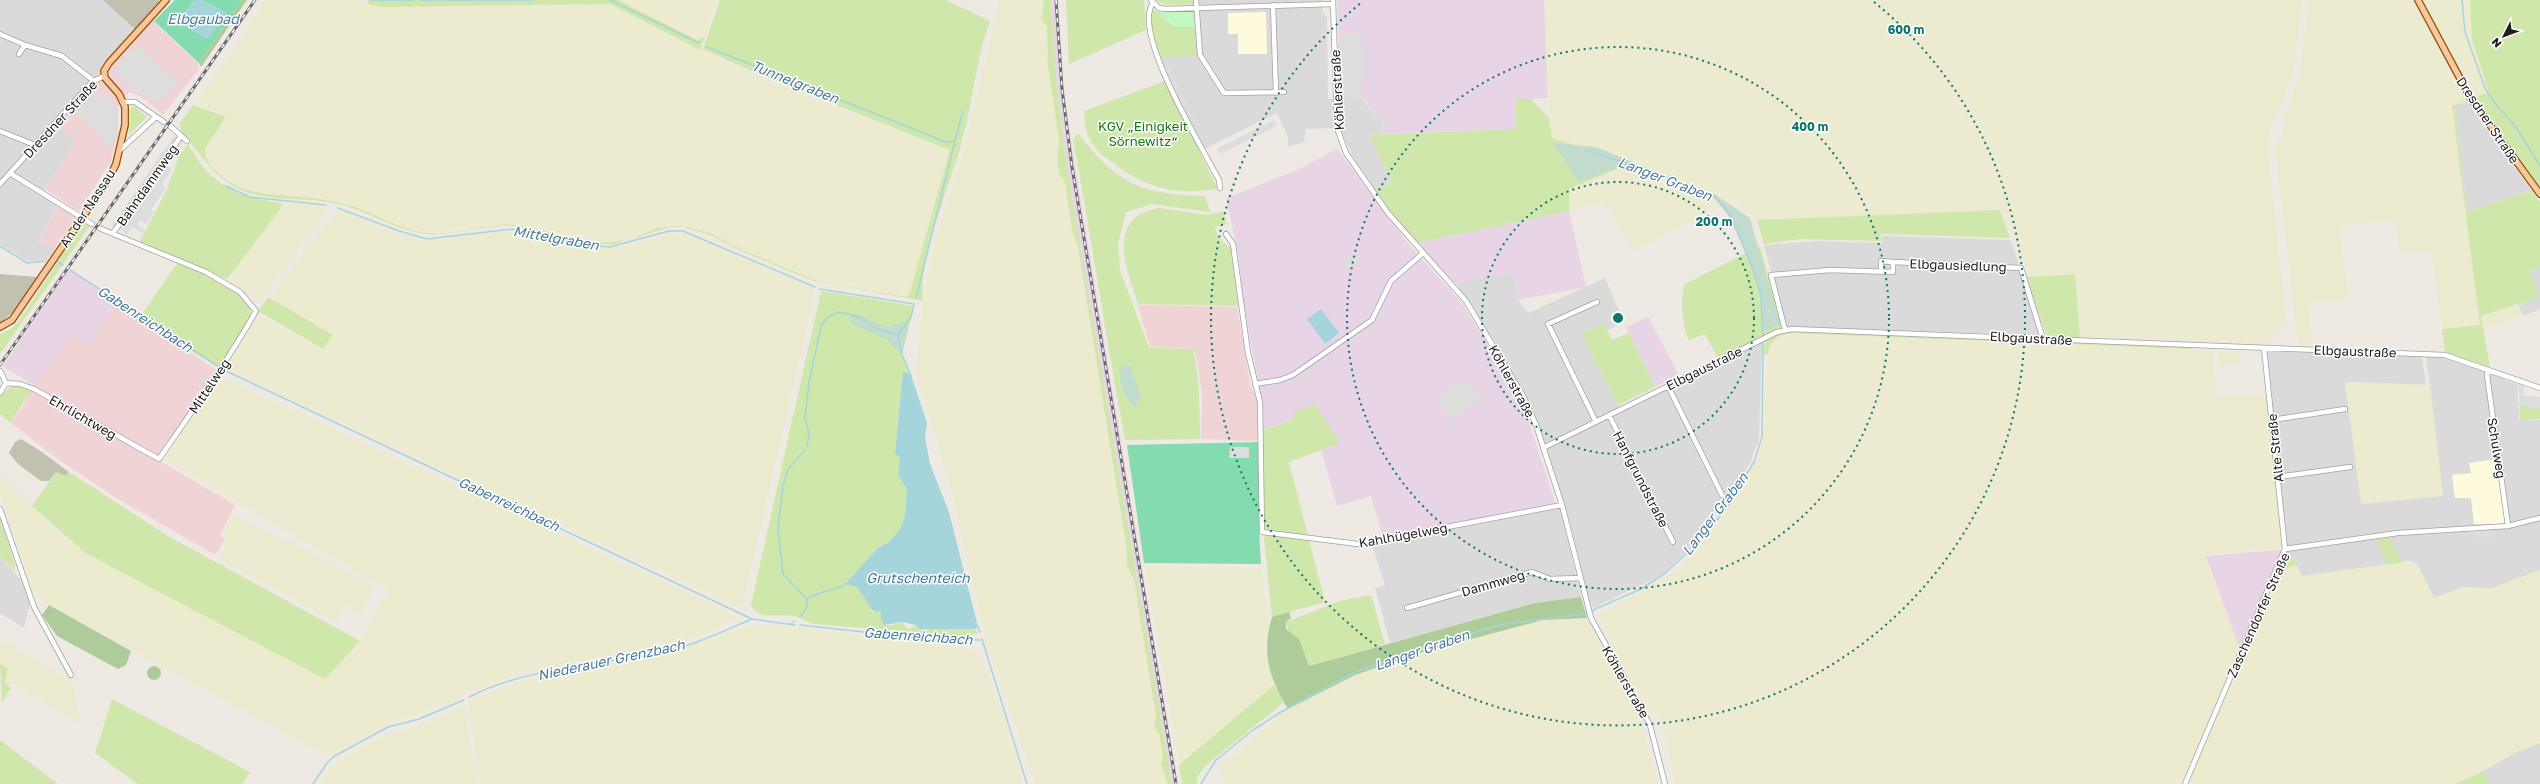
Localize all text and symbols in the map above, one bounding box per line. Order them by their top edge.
water label: Elbgaubad [167,10,240,27]
north arrow [2484,16,2524,56]
text: 600 m [1888,22,1924,37]
text: N [2489,36,2504,50]
street label: Köhlerstraße [1327,49,1347,131]
water label: Tunnelgraben [749,56,843,107]
street label: Dresdner Straße [2453,74,2523,166]
street label: Dresdner Straße [20,77,100,161]
park label: KGV „Einigkeit Sörnewitz“ [1098,118,1188,149]
text: 400 m [1792,119,1828,134]
street label: Bahndammweg [113,141,181,229]
water label: Langer Graben [1616,153,1716,205]
street label: An der Nassau [56,166,118,250]
text: 200 m [1696,214,1732,229]
water label: Mittelgraben [512,222,602,254]
street label: Elbgausiedlung [1909,255,2007,275]
water label: Gabenreichbach [95,282,197,356]
centre of rings [1611,311,1625,325]
street label: Elbgaustraße [1989,328,2073,348]
street label: Köhlerstraße [1485,342,1539,420]
street label: Elbgaustraße [2313,342,2397,360]
street label: Elbgaustraße [1663,343,1745,393]
street label: Mittelweg [185,356,233,416]
street label: Ehrlichtweg [47,391,119,443]
street label: Alte Straße [2263,413,2287,483]
street label: Schulweg [2484,417,2510,479]
street label: Hanfgrundstraße [1610,428,1672,530]
water label: Langer Graben [1678,468,1752,558]
water label: Gabenreichbach [456,473,564,535]
street label: Kahlhügelweg [1357,519,1449,551]
street label: Zaschendorfer Straße [2223,550,2293,680]
street label: Dammweg [1459,566,1527,600]
water label: Grutschenteich [866,569,971,586]
water label: Gabenreichbach [863,623,975,648]
water label: Langer Graben [1372,625,1473,674]
water label: Niederauer Grenzbach [536,635,687,683]
street label: Köhlerstraße [1599,643,1653,721]

